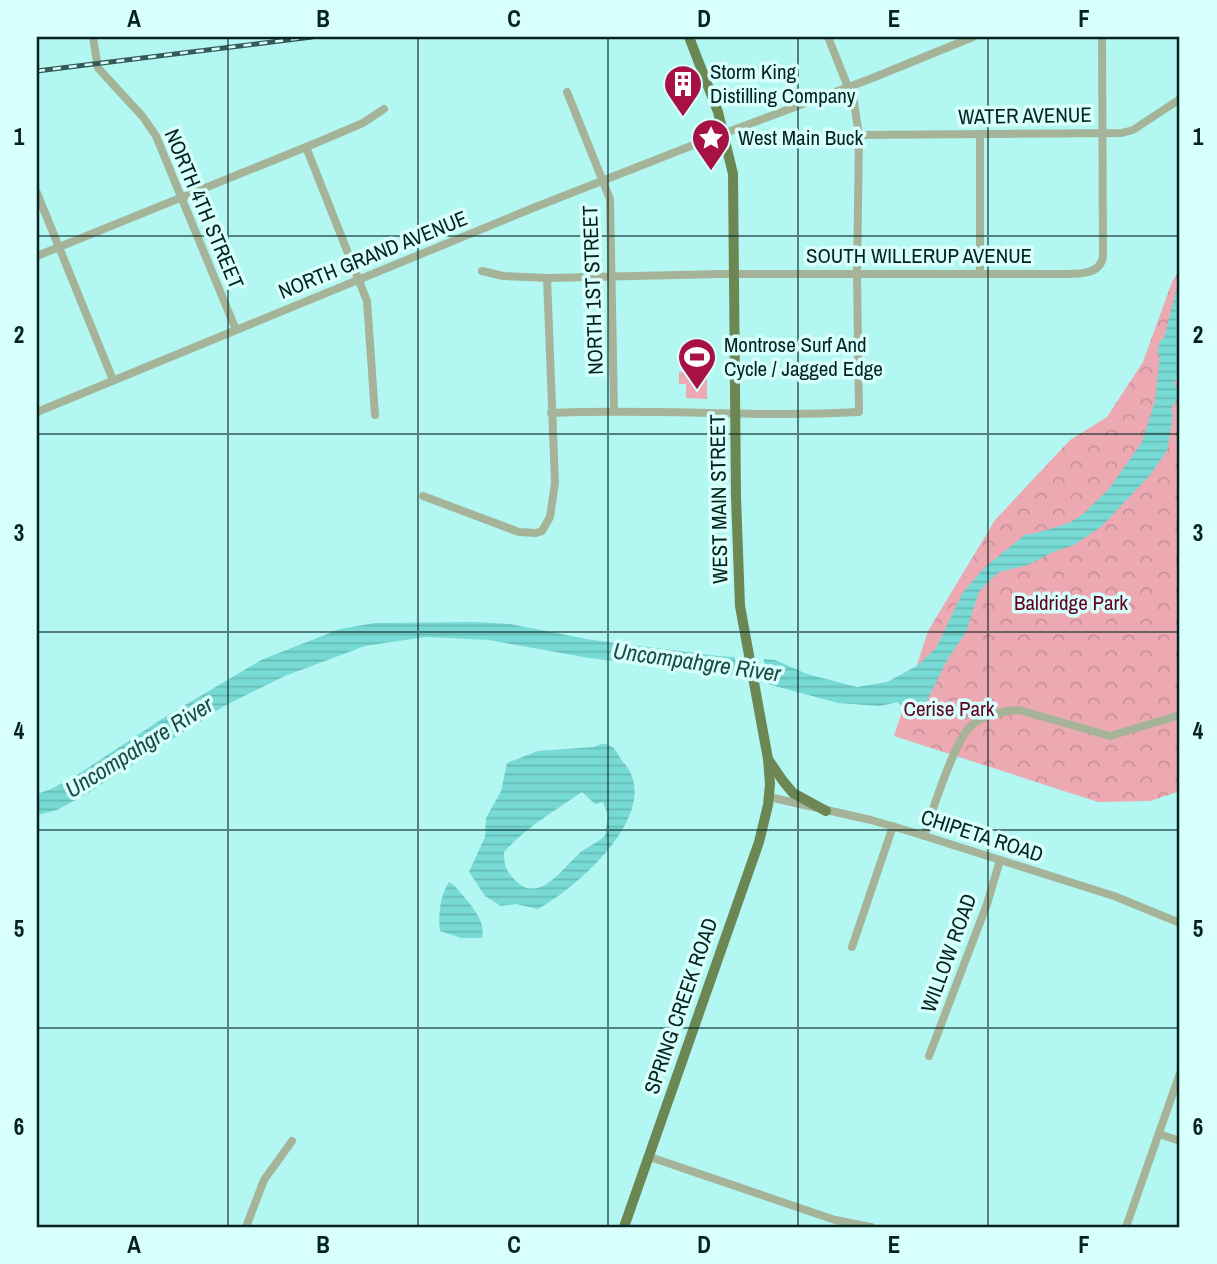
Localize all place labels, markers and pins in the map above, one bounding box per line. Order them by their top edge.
place label: Storm King Distilling Company [710,57,856,110]
building icon: Storm King Distilling Company [662,63,704,118]
place icon: West Main Buck [690,117,732,172]
place label: West Main Buck [738,123,863,152]
place label: Montrose Surf And Cycle / Jagged Edge [724,330,883,383]
sports icon: Montrose Surf And Cycle / Jagged Edge [676,336,718,391]

